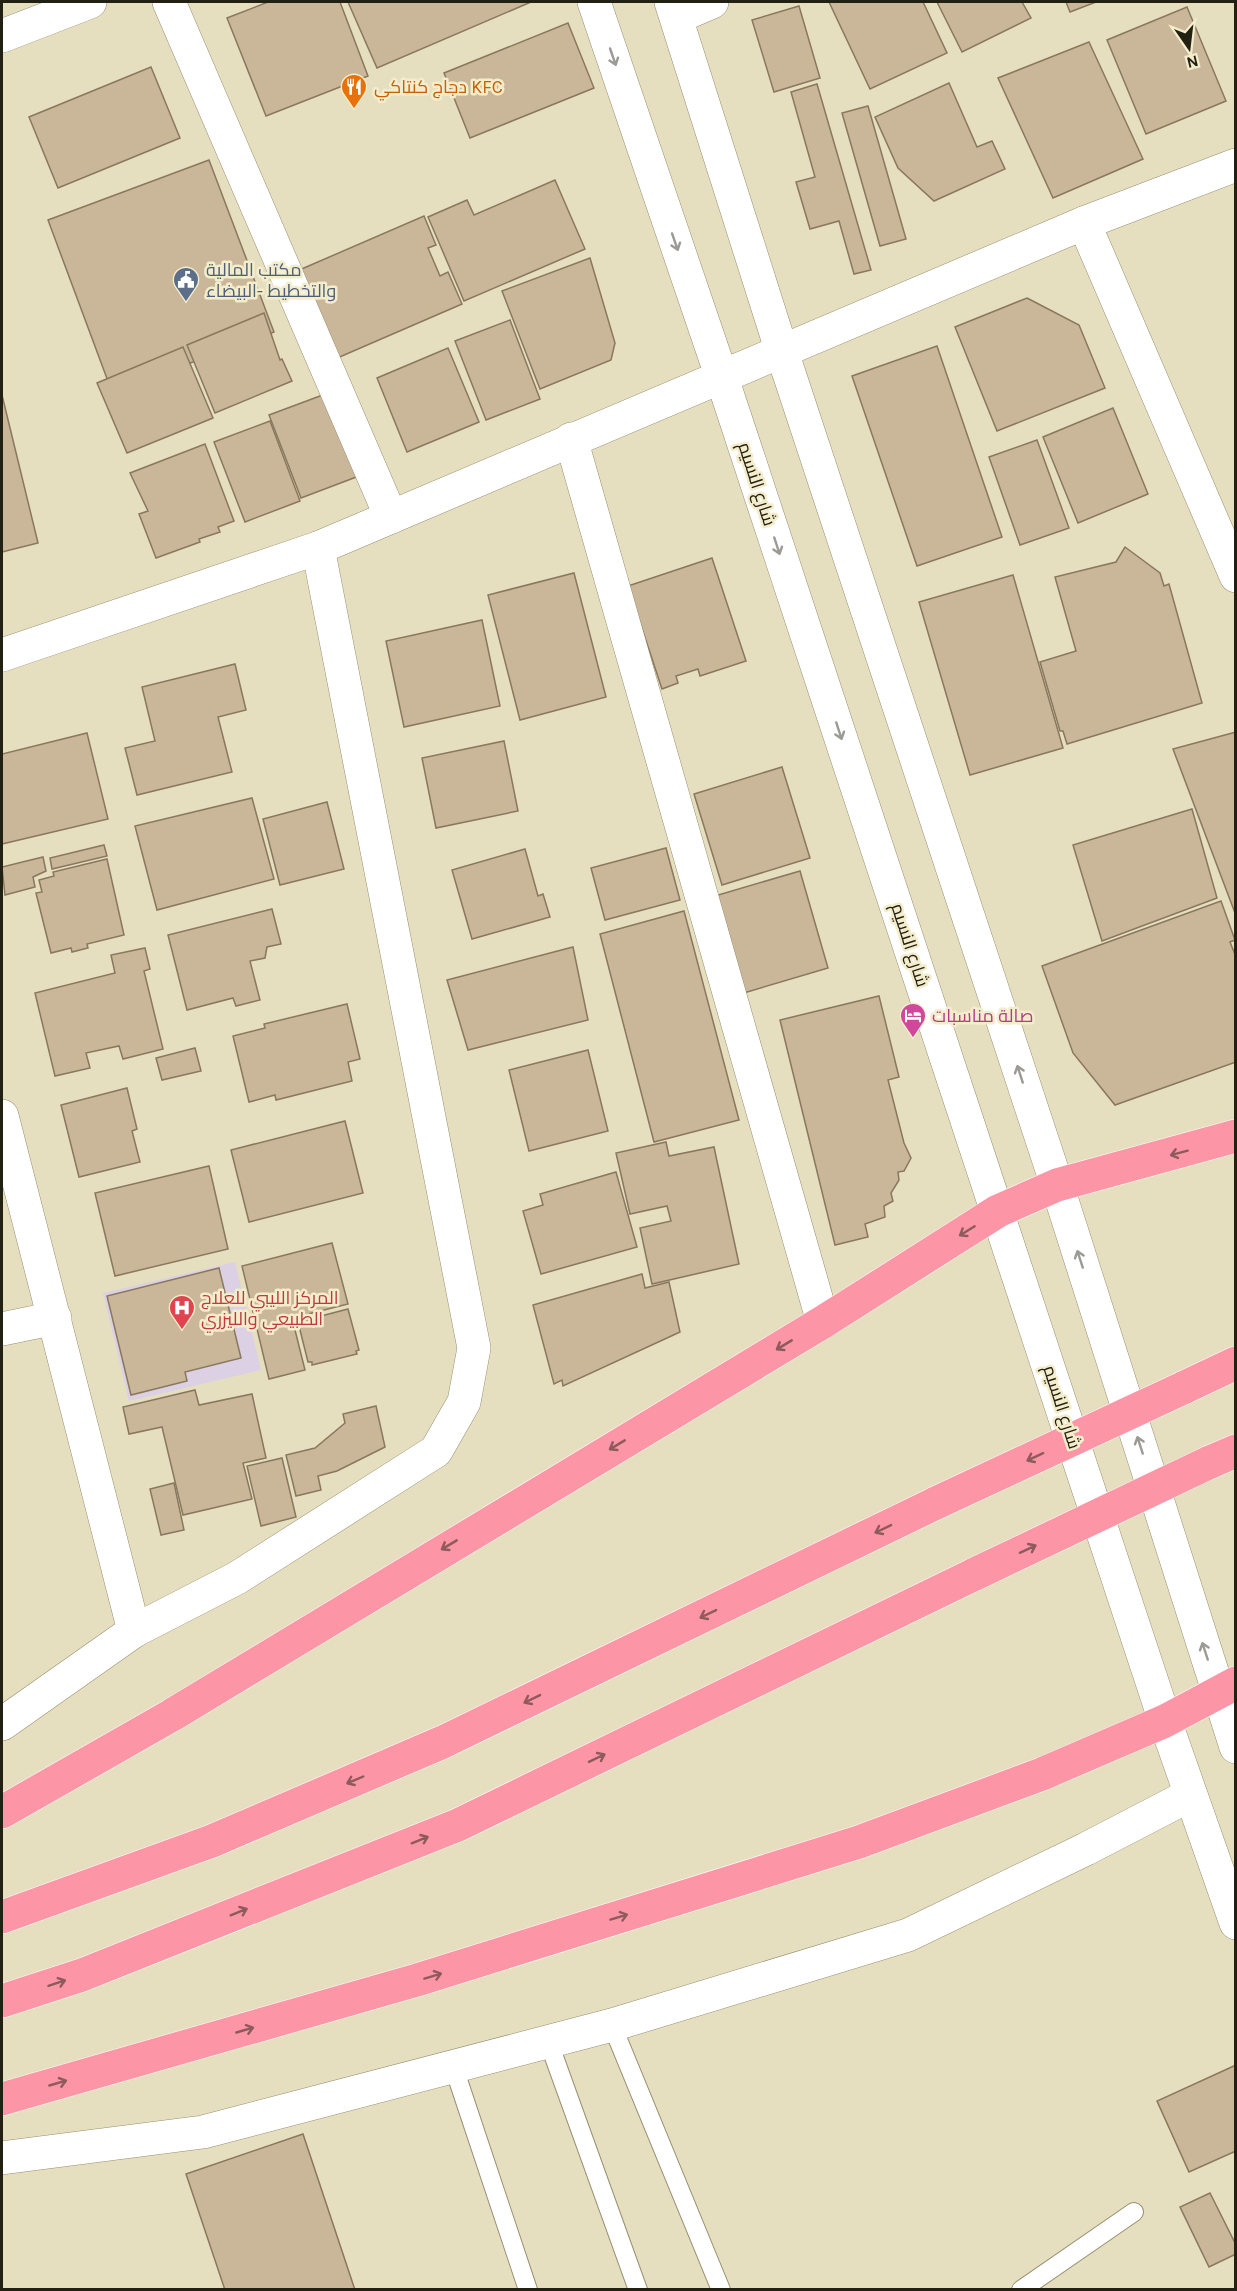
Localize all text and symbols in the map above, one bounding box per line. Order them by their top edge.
north arrow [1159,18,1219,78]
one-way arrow [608,47,619,66]
text: N [1185,51,1200,73]
restaurant icon: دجاج كنتاكي KFC [339,72,369,110]
place label: دجاج كنتاكي KFC [374,76,503,101]
one-way arrow [671,232,682,250]
place label: مكتب المالية والتخطيط -البيضاء [206,259,336,302]
public building icon: مكتب المالية والتخطيط -البيضاء [171,265,201,303]
street label: شارع النسيم [732,439,781,529]
one-way arrow [773,536,784,555]
one-way arrow [834,721,845,740]
street label: شارع النسيم [885,900,934,990]
hotel icon: صالة مناسبات [898,1001,928,1039]
place label: صالة مناسبات [932,1005,1034,1027]
one-way arrow [1014,1065,1025,1084]
one-way arrow [1170,1147,1189,1159]
one-way arrow [959,1225,976,1237]
one-way arrow [1074,1250,1085,1269]
place label: المركز الليبي للعلاج الطبيعي والليزري [201,1287,339,1333]
hospital icon: المركز الليبي للعلاج الطبيعي والليزري [167,1293,197,1331]
one-way arrow [776,1339,793,1351]
street label: شارع النسيم [1037,1362,1086,1452]
one-way arrow [1133,1436,1144,1455]
one-way arrow [609,1439,626,1451]
one-way arrow [1026,1452,1044,1464]
one-way arrow [875,1523,893,1535]
one-way arrow [441,1539,458,1552]
one-way arrow [1018,1542,1036,1554]
one-way arrow [699,1608,717,1620]
one-way arrow [1199,1642,1210,1661]
one-way arrow [524,1693,542,1705]
one-way arrow [587,1751,605,1763]
one-way arrow [346,1775,364,1786]
one-way arrow [410,1834,429,1845]
one-way arrow [229,1906,248,1917]
one-way arrow [609,1911,628,1922]
one-way arrow [423,1969,442,1980]
one-way arrow [47,1976,66,1987]
one-way arrow [235,2024,254,2035]
one-way arrow [48,2077,67,2088]

